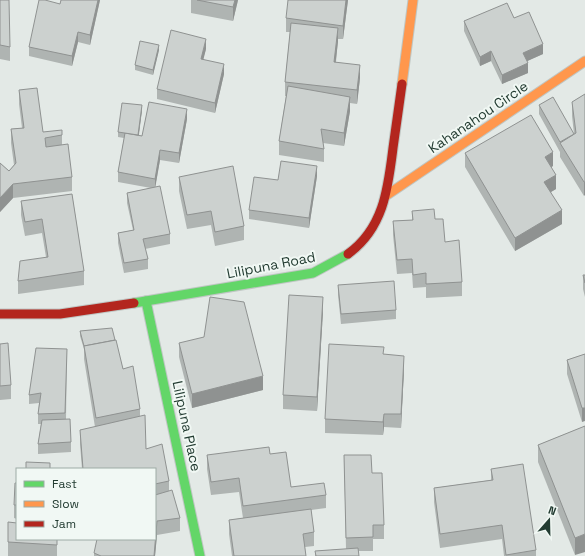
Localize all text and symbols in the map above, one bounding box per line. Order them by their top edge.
street label: Kahanahou Circle [425,77,531,157]
street label: Lilipuna Road [225,248,317,282]
street label: Lilipuna Place [169,379,205,473]
legend [16,468,156,540]
text: Fast [52,476,77,492]
text: Slow [52,496,79,512]
north arrow [529,500,569,540]
text: N [547,503,558,518]
text: Jam [52,516,76,532]

